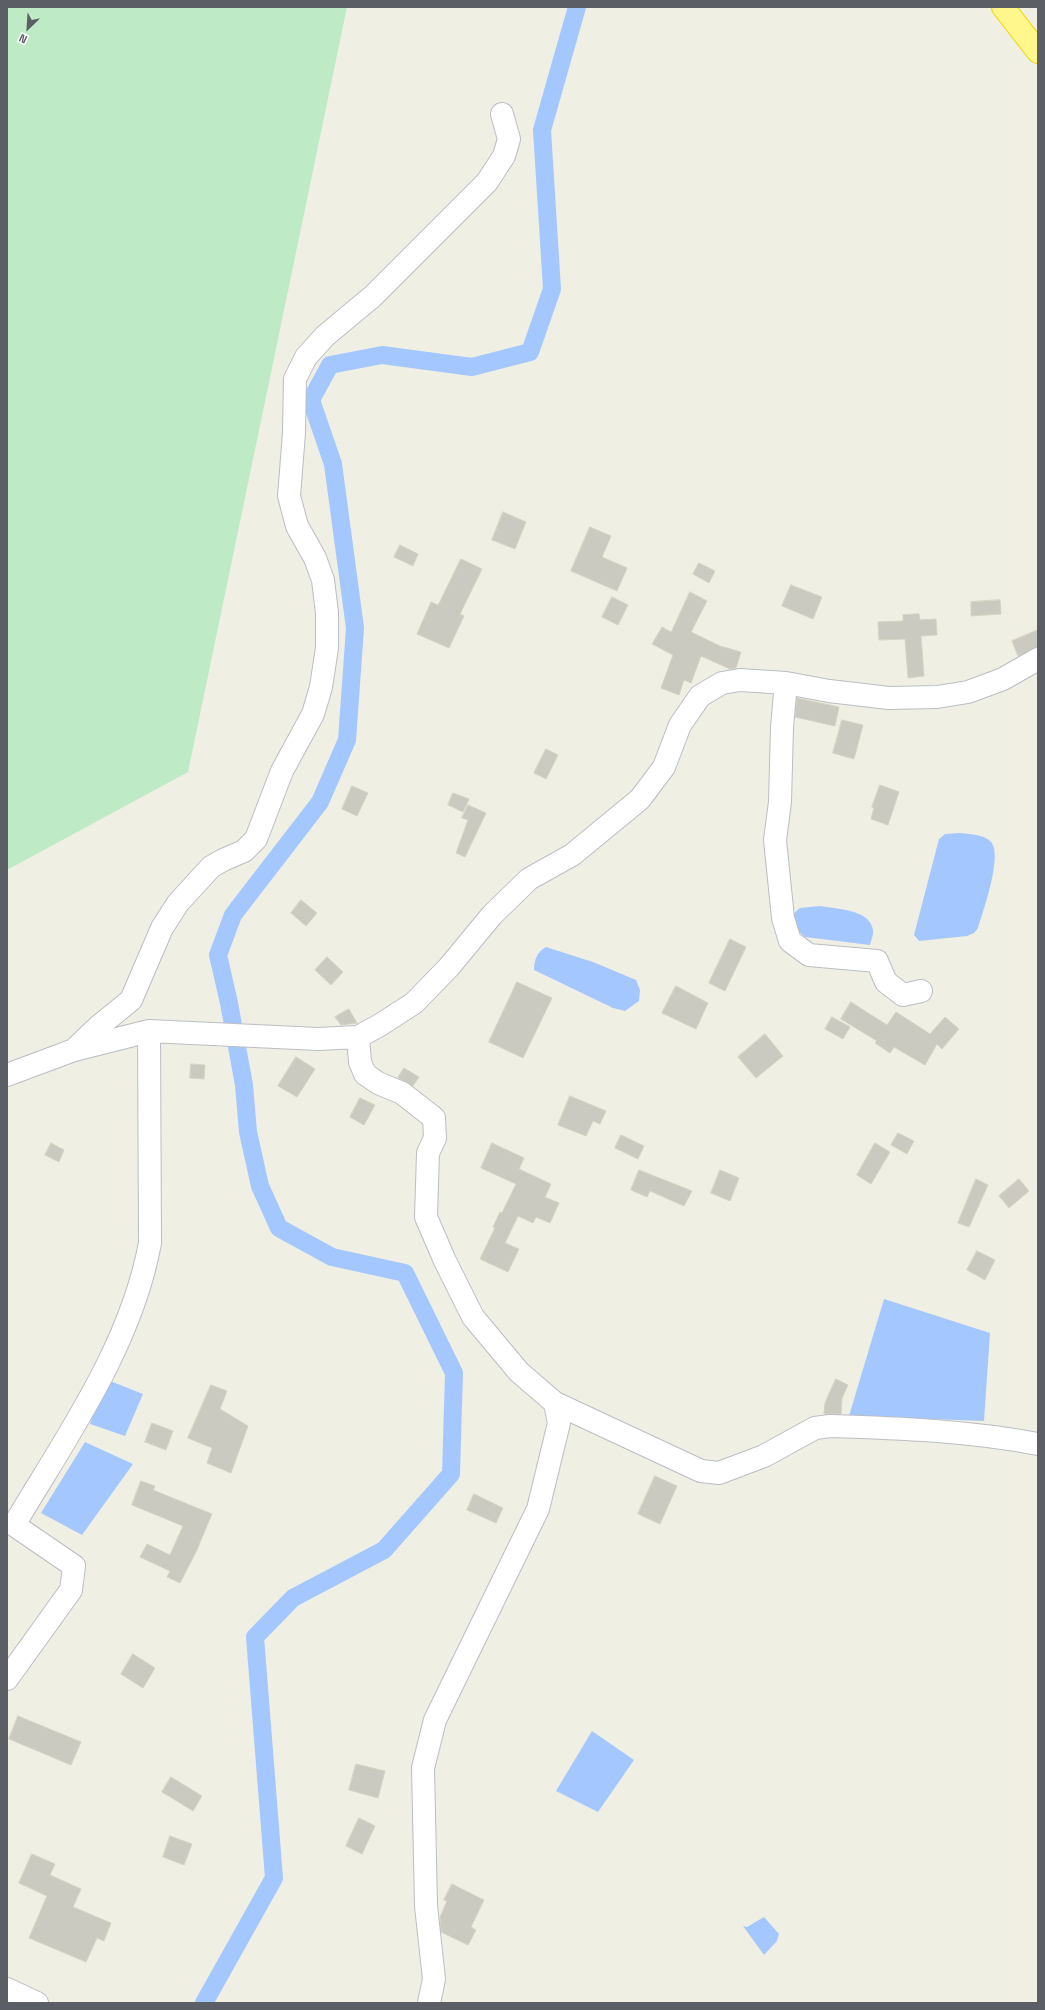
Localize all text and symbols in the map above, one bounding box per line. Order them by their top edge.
north arrow [8,8,48,48]
text: N [17,31,29,47]

